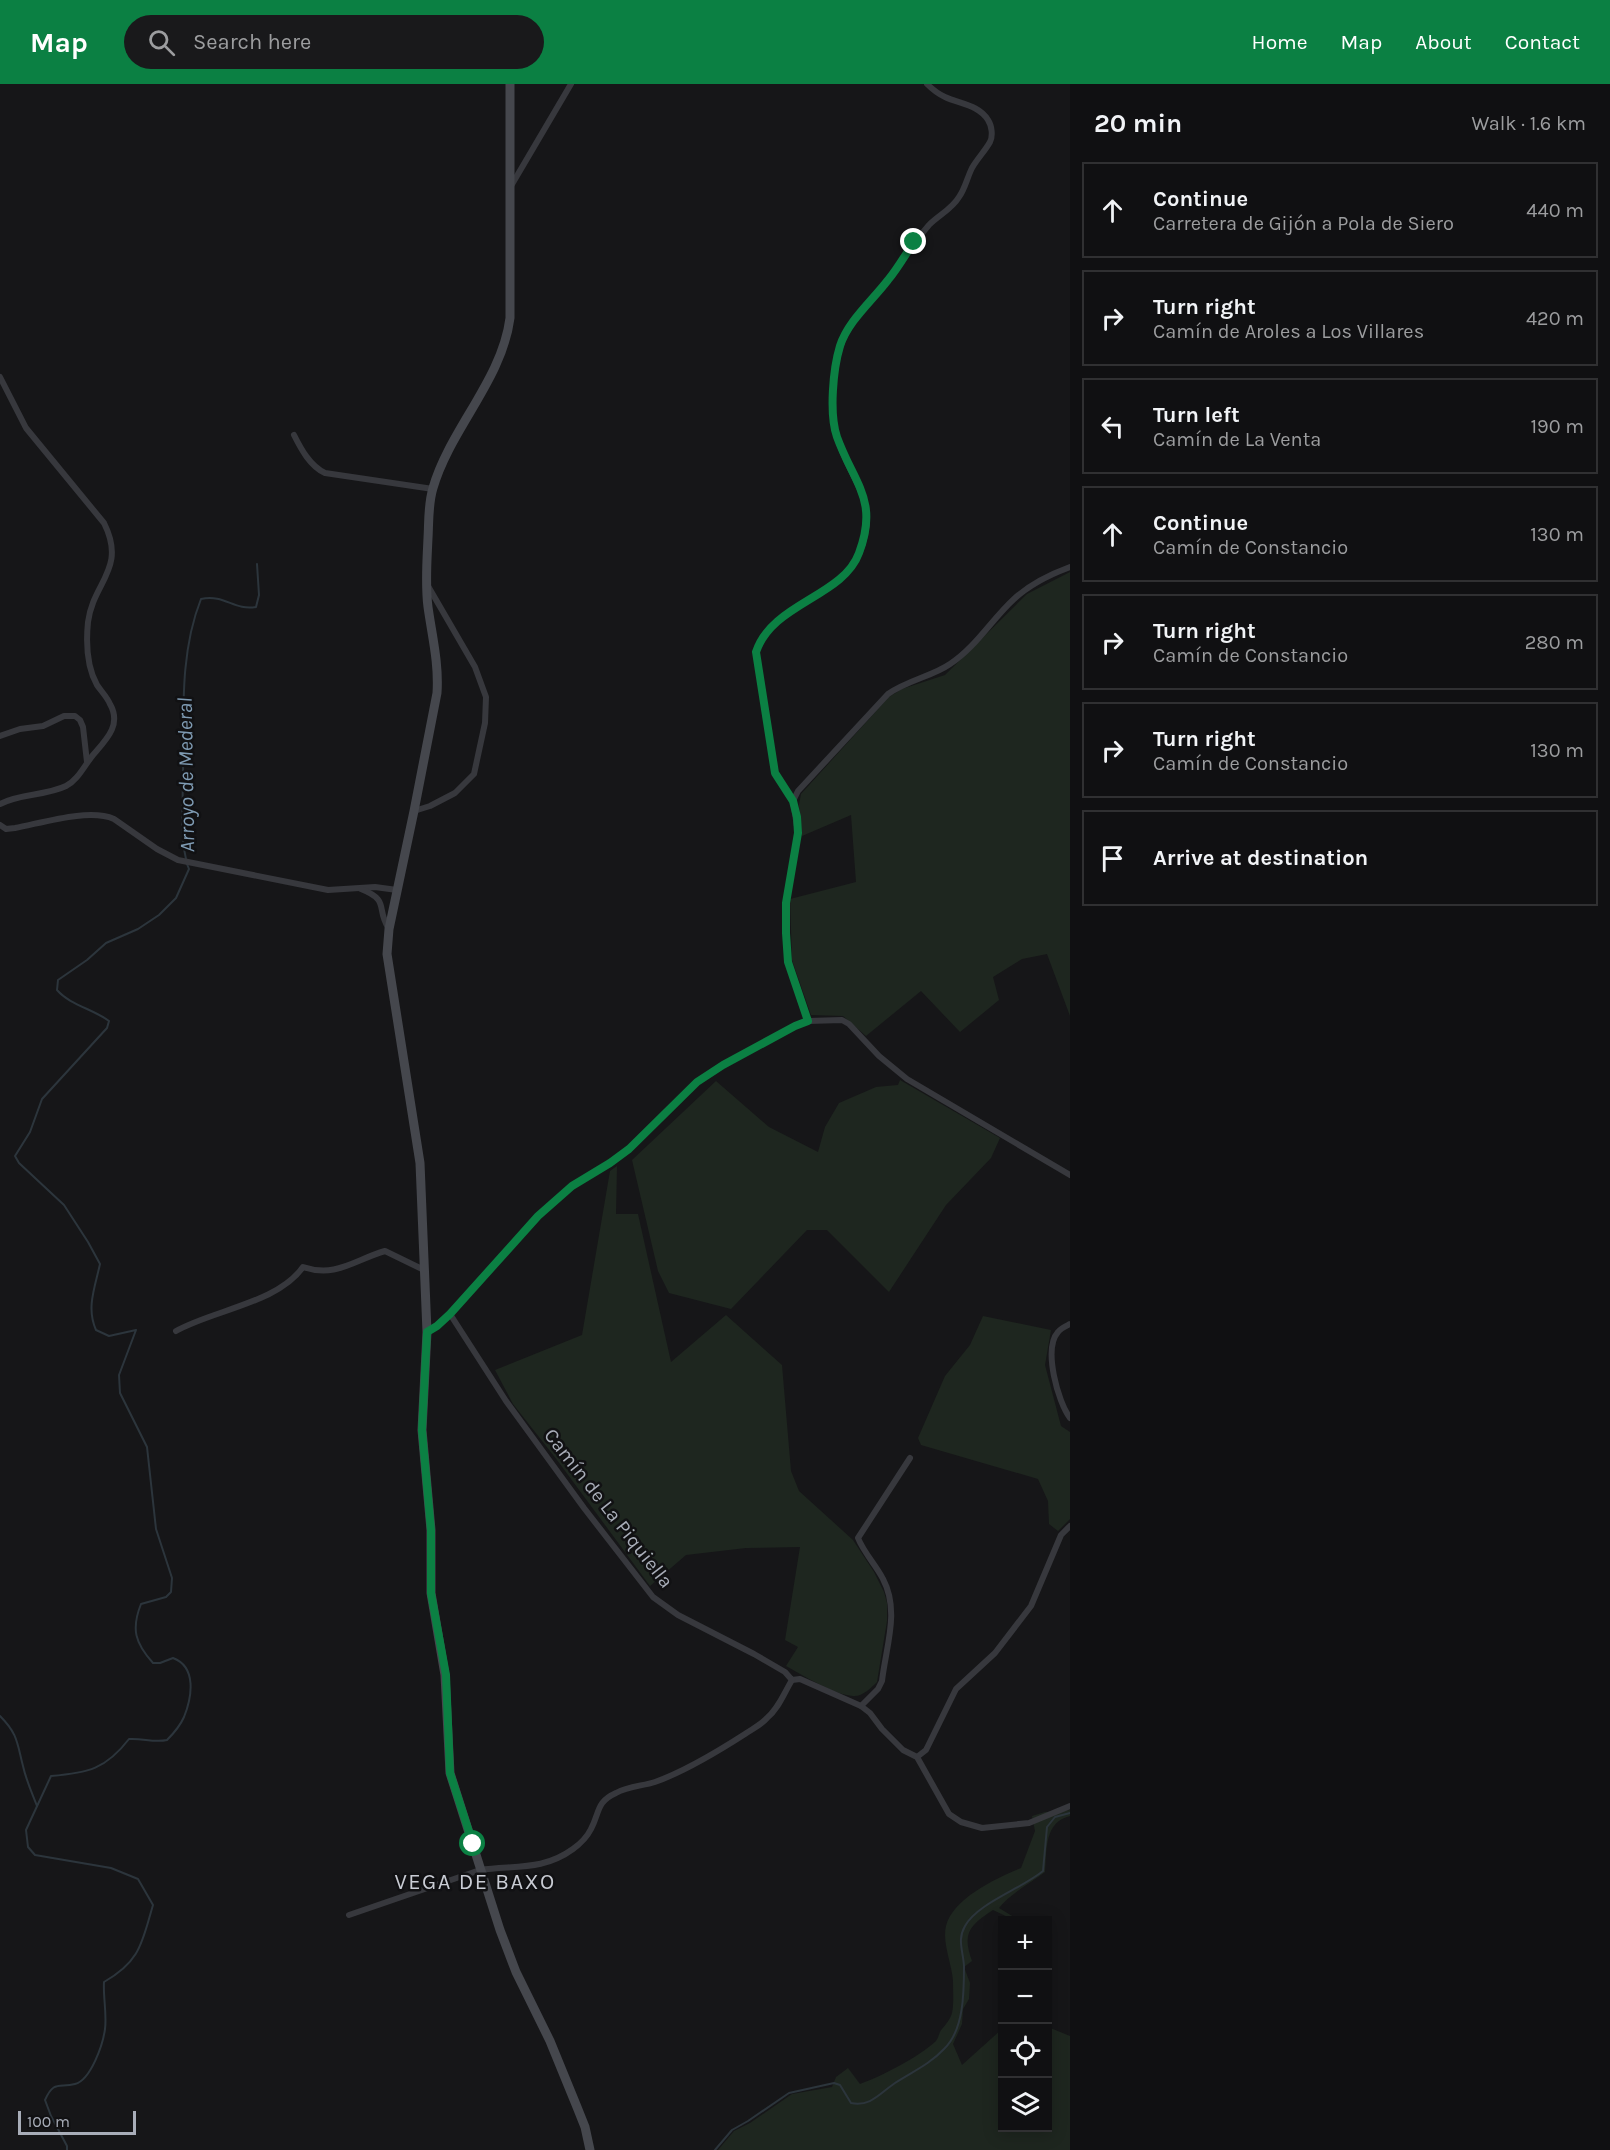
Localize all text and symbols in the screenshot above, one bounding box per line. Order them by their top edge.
search box [124,15,544,69]
text: Map [30,26,88,59]
icon: search [145,26,178,59]
text: Search here [193,29,311,55]
text: Home [1252,30,1308,54]
text: Map [1341,30,1382,54]
text: About [1415,30,1472,54]
text: Contact [1505,30,1580,54]
text: 20 min [1094,108,1182,139]
text: Walk · 1.6 km [1471,112,1586,135]
text: Continue [1153,186,1248,212]
icon: ahead [1096,194,1129,227]
text: 440 m [1526,199,1584,222]
text: Carretera de Gijón a Pola de Siero [1153,212,1454,235]
route end [900,228,926,254]
text: Turn right [1153,294,1256,320]
icon: right [1096,302,1129,335]
text: 420 m [1526,307,1584,330]
text: Camín de Aroles a Los Villares [1153,320,1424,343]
text: Turn left [1153,402,1240,428]
icon: left [1096,410,1129,443]
text: 190 m [1530,415,1584,438]
text: Camín de La Venta [1153,428,1321,451]
text: Continue [1153,510,1248,536]
icon: ahead [1096,518,1129,551]
text: 130 m [1530,523,1584,546]
text: Camín de Constancio [1153,536,1348,559]
text: Turn right [1153,618,1256,644]
icon: right [1096,626,1129,659]
text: 280 m [1525,631,1584,654]
text: Camín de Constancio [1153,644,1348,667]
water label: Arroyo de Mederal [173,697,199,853]
text: Turn right [1153,726,1256,752]
icon: right [1096,734,1129,767]
text: 130 m [1530,739,1584,762]
text: Camín de Constancio [1153,752,1348,775]
icon: arrive [1096,842,1129,875]
text: Arrive at destination [1153,845,1368,871]
street label: Camín de La Piquiella [539,1424,678,1593]
route start [459,1830,485,1856]
district label: VEGA DE BAXO [394,1869,556,1895]
map controls [998,1916,1052,2132]
button: + [998,1916,1052,1970]
button: − [998,1970,1052,2024]
button: locate [998,2024,1052,2078]
button: layers [998,2078,1052,2132]
scale bar [18,2108,136,2136]
text: 100 m [27,2112,70,2131]

